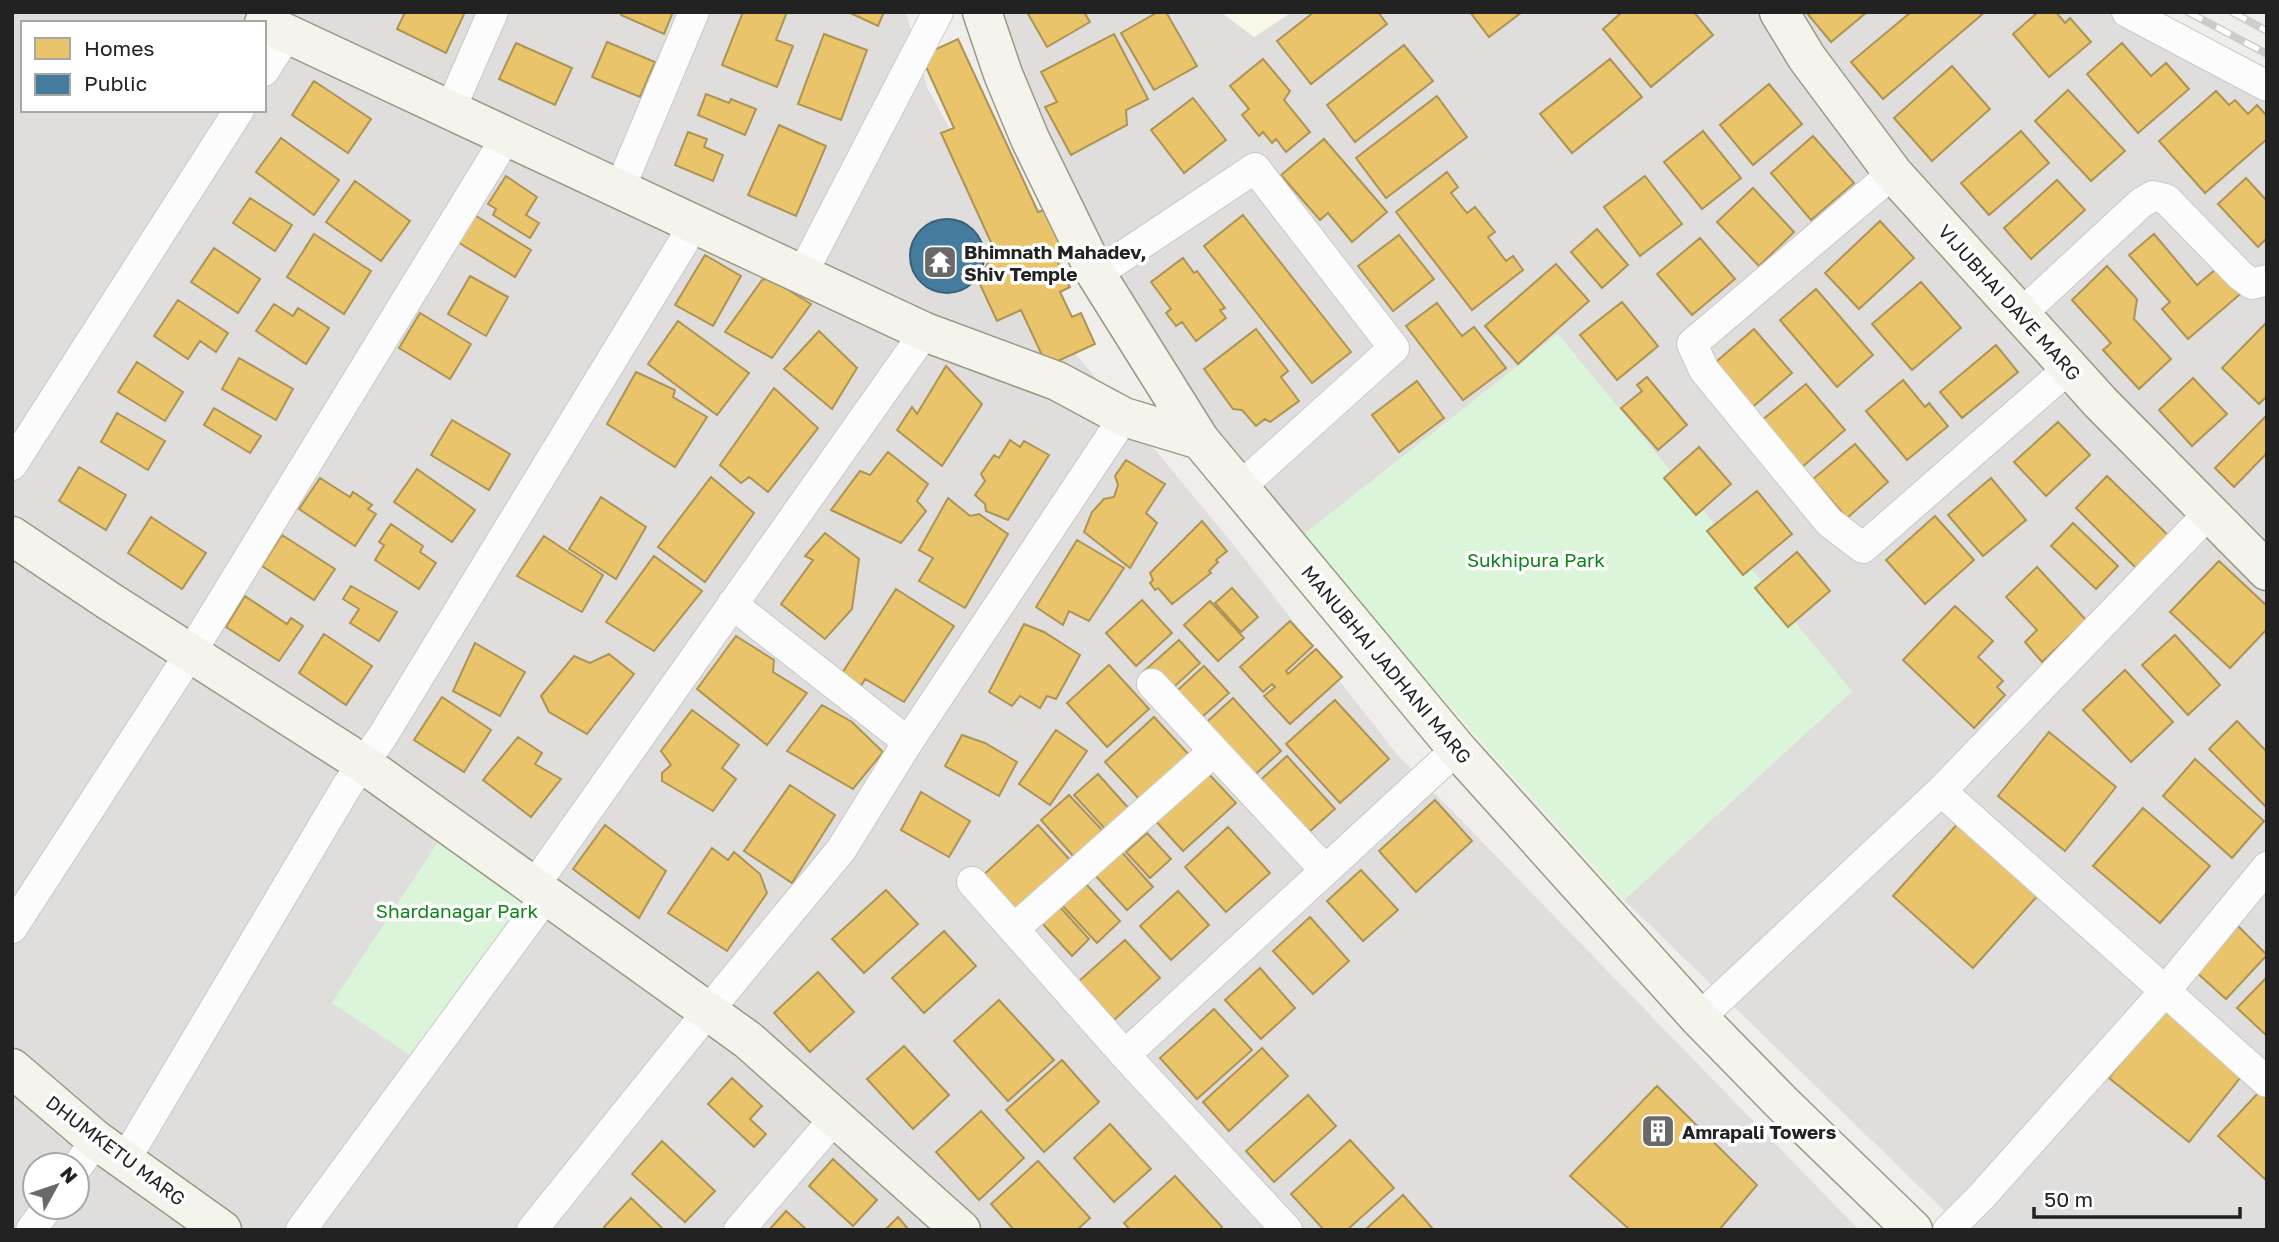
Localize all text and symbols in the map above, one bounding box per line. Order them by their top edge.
legend [21,21,266,112]
text: Homes [84,35,154,61]
text: Public [84,70,147,96]
street label: VIJUBHAI DAVE MARG [1934,219,2086,385]
place label: Bhimnath Mahadev, Shiv Temple [964,240,1147,285]
temple icon: Bhimnath Mahadev, Shiv Temple [921,243,959,281]
park label: Sukhipura Park [1467,548,1605,571]
street label: MANUBHAI JADHANI MARG [1297,560,1477,768]
park label: Shardanagar Park [376,899,538,922]
street label: DHUMKETU MARG [42,1090,190,1210]
building icon: Amrapali Towers [1639,1112,1677,1150]
place label: Amrapali Towers [1682,1120,1837,1143]
north arrow [21,1151,91,1221]
text: N [56,1162,83,1188]
scale bar [2034,1176,2240,1220]
text: 50 m [2044,1186,2093,1212]

